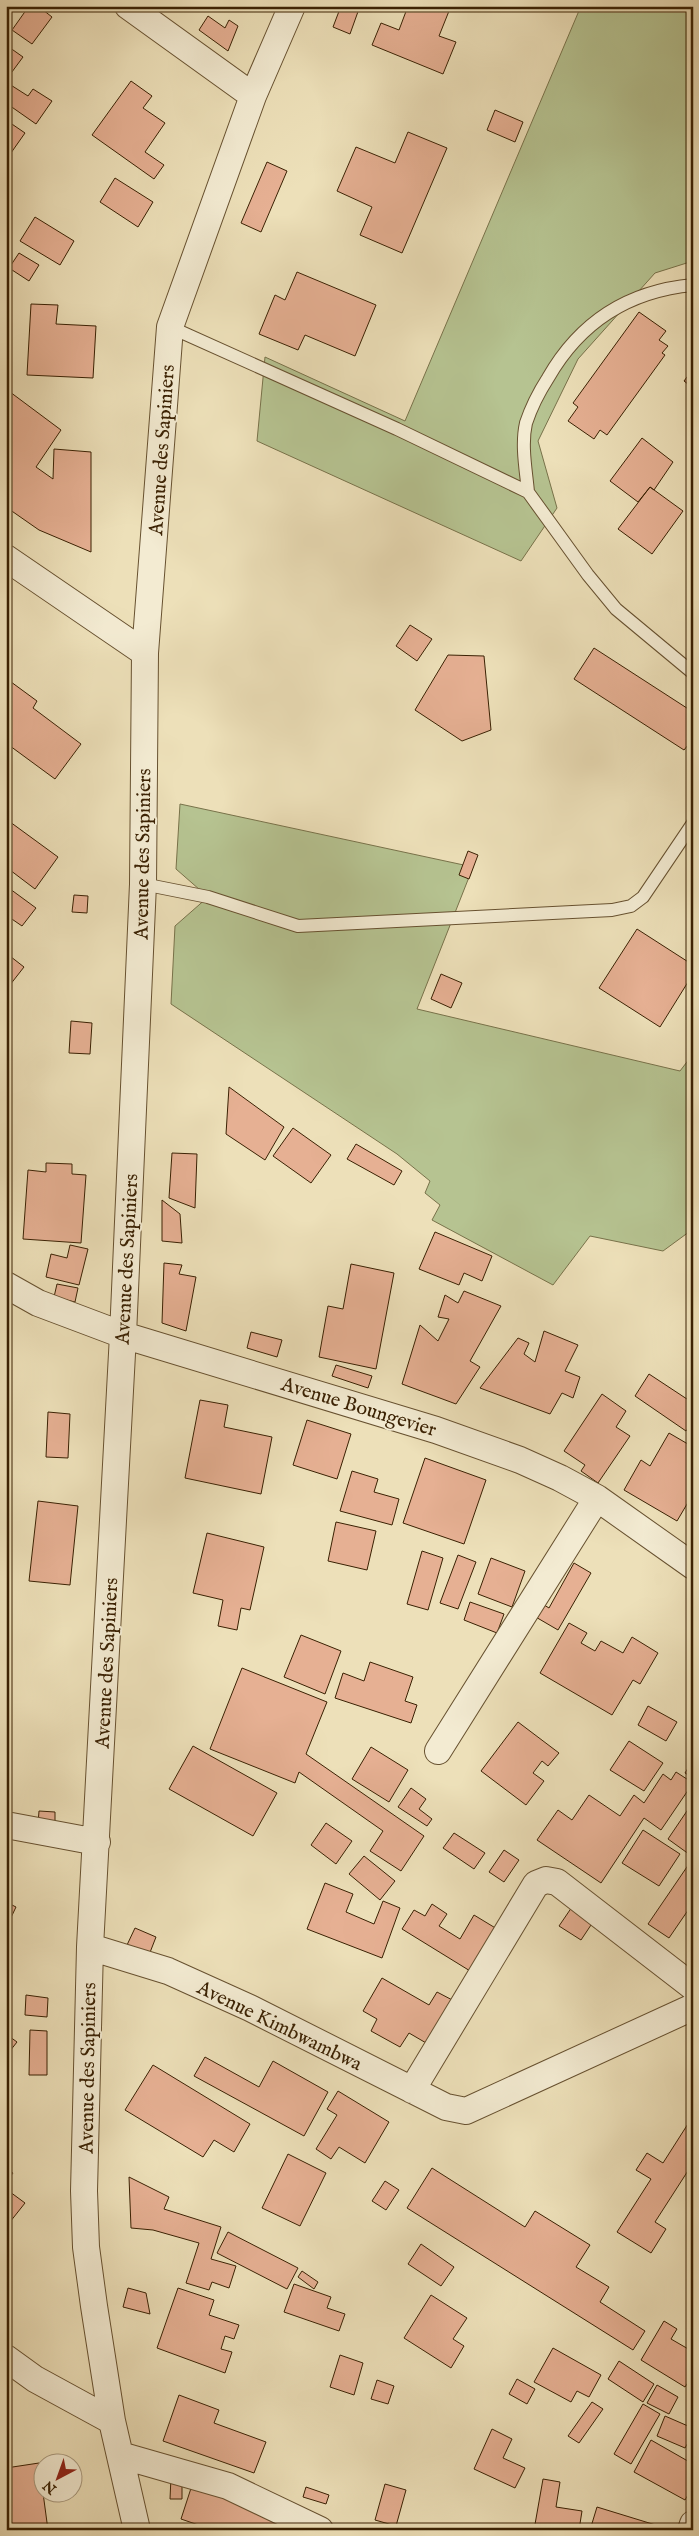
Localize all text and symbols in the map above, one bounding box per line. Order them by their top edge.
street label: Avenue des Sapiniers [144,364,181,537]
street label: Avenue des Sapiniers [129,768,157,941]
street label: Avenue des Sapiniers [110,1173,144,1346]
street label: Avenue Boungevier [277,1372,440,1443]
street label: Avenue des Sapiniers [90,1577,124,1750]
street label: Avenue Kimbwambwa [192,1975,366,2077]
street label: Avenue des Sapiniers [74,1982,102,2155]
north arrow [32,2454,82,2504]
text: N [40,2476,61,2498]

